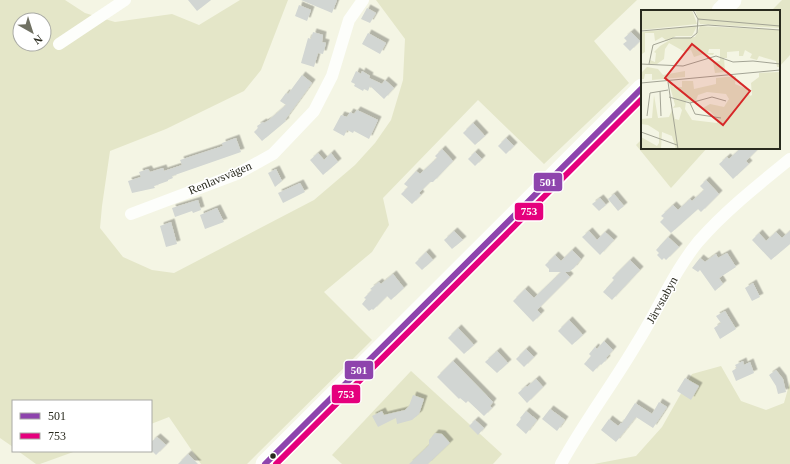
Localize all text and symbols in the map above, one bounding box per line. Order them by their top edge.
inset map [641,10,780,149]
north arrow [12,12,52,52]
text: N [31,33,45,47]
street label: Renlavsvägen [186,158,254,198]
line badge: 501 [533,172,563,192]
text: 501 [540,176,556,188]
line badge: 753 [514,202,544,221]
text: 753 [521,205,538,217]
street label: Järvstabyn [643,274,681,326]
line badge: 501 [344,360,374,380]
text: 501 [351,364,367,376]
line badge: 753 [331,384,361,404]
text: 753 [338,388,355,400]
legend [12,400,152,452]
text: 501 [48,409,66,423]
text: 753 [48,429,66,443]
unlabelled marker [268,451,278,461]

